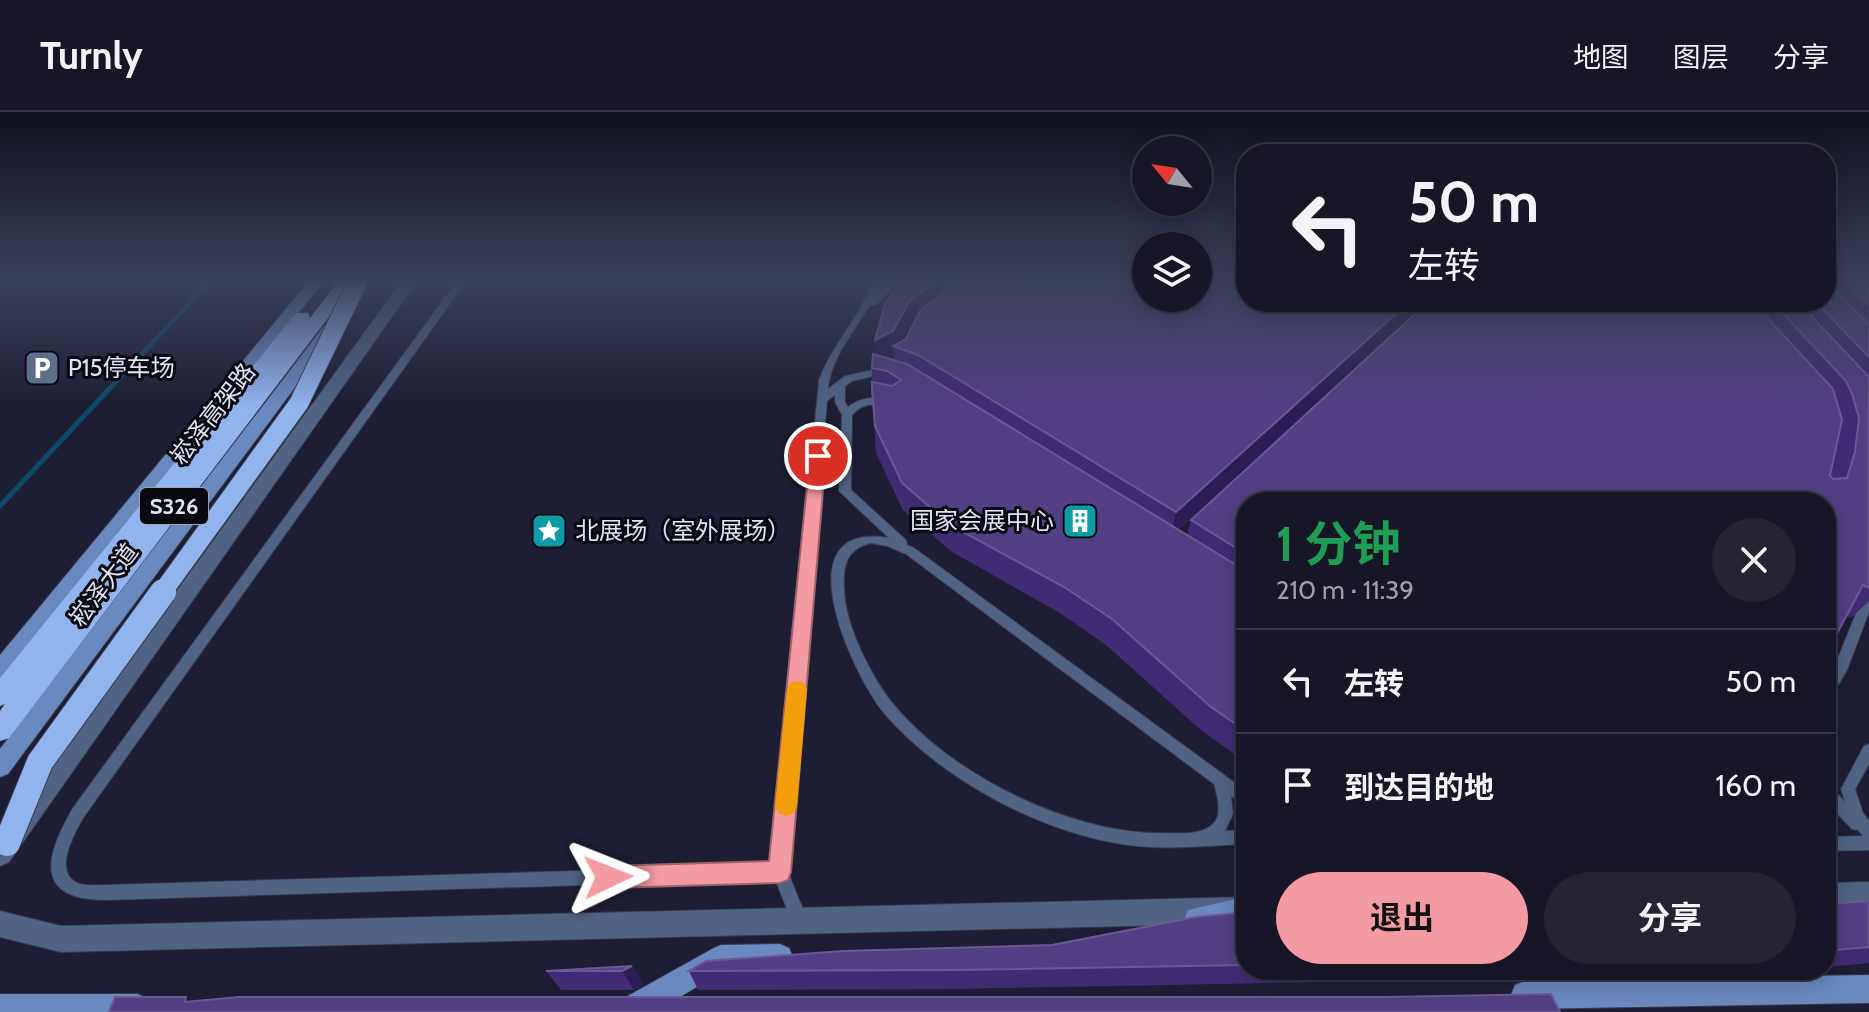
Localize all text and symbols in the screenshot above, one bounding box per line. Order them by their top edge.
text: Turnly [40,32,143,79]
text: 地图 [1573,40,1629,74]
text: 图层 [1673,40,1729,74]
text: 分享 [1773,40,1829,74]
north arrow [1132,136,1212,216]
map controls [1132,136,1212,312]
text: 50 m [1408,168,1539,236]
icon: left [1276,176,1380,280]
button: layers [1132,232,1212,312]
text: 左转 [1408,243,1480,287]
parking icon: P15停车场 [23,349,61,387]
place label: P15停车场 [68,353,175,382]
street label: 崧泽高架路 [164,357,261,470]
pin [784,422,852,490]
icon: arrive [796,434,840,478]
road number: S326 [140,488,208,524]
building icon: 国家会展中心 [1061,502,1099,540]
place label: 国家会展中心 [910,506,1054,535]
place icon: 北展场（室外展场） [530,512,568,550]
text: 1 分钟 [1276,515,1401,573]
place label: 北展场（室外展场） [575,516,791,545]
button: close [1712,518,1796,602]
street label: 崧泽大道 [63,538,144,632]
text: 210 m · 11:39 [1276,574,1414,606]
icon: left [1276,659,1320,703]
text: 50 m [1726,663,1796,700]
text: 左转 [1344,665,1404,702]
icon: arrive [1276,763,1320,807]
text: 160 m [1715,767,1796,804]
text: 到达目的地 [1344,769,1494,806]
position arrow [566,835,650,919]
button: 退出 [1276,872,1528,964]
button: 分享 [1544,872,1796,964]

